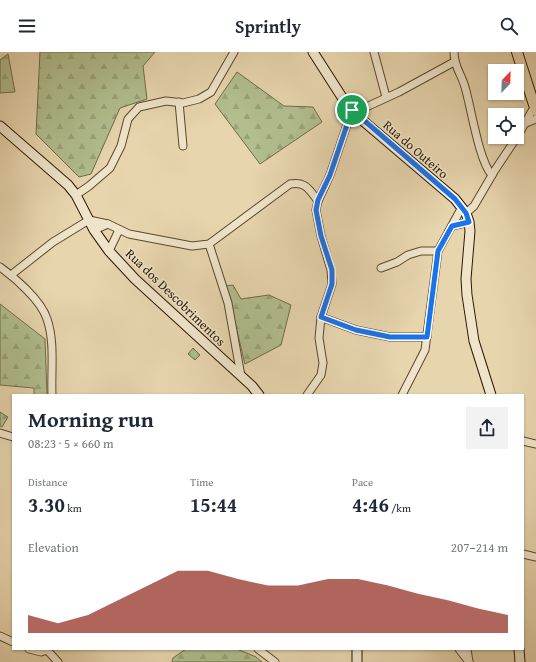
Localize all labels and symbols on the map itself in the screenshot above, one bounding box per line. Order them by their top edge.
north arrow [488,64,524,100]
pin [335,93,369,127]
street label: Rua do Outeiro [379,116,453,183]
street label: Rua dos Descobrimentos [121,244,230,350]

